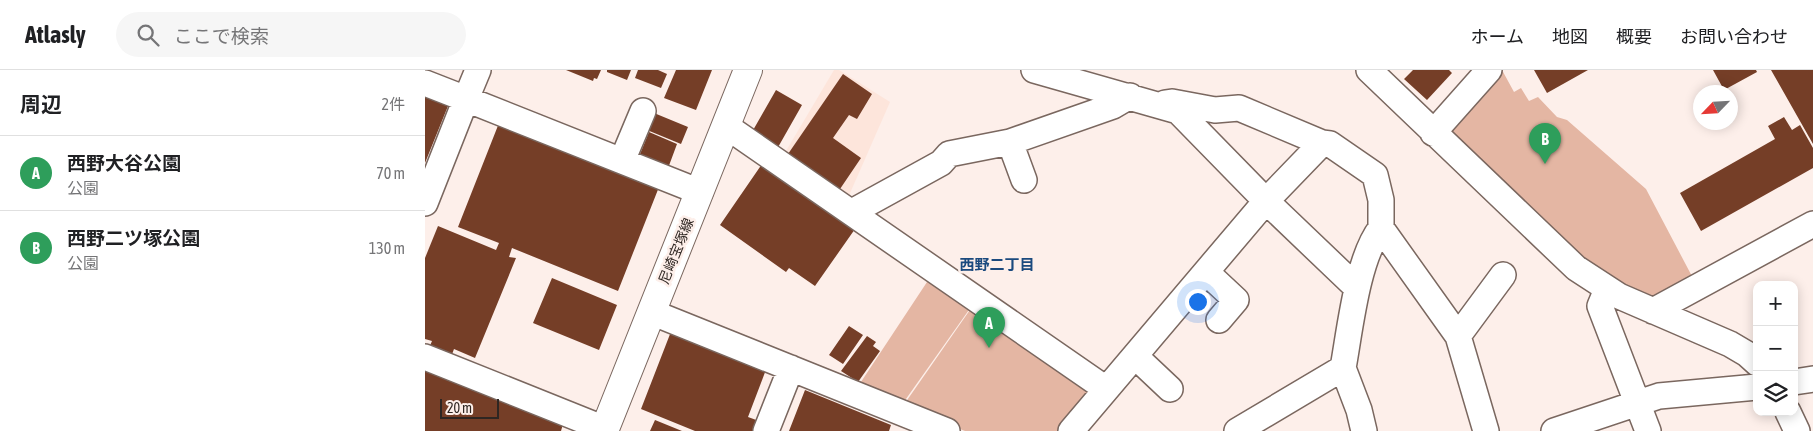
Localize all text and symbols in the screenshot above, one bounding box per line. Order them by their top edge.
search box [116,12,466,57]
text: Atlasly [25,21,86,48]
icon: search [134,21,162,49]
text: ここで検索 [174,25,269,47]
text: ホーム [1471,26,1524,47]
text: 地図 [1552,26,1588,47]
text: 概要 [1616,26,1652,47]
text: お問い合わせ [1680,26,1788,47]
north arrow [1693,85,1738,130]
text: 周辺 [20,92,62,116]
text: 2件 [381,95,405,113]
pin: B [1529,123,1561,164]
text: 西野大谷公園 [67,152,181,174]
text: A [32,164,40,182]
text: 70 m [376,164,405,182]
text: 公園 [67,179,99,197]
street label: 尼崎宝塚線 [655,216,697,286]
text: 西野二ツ塚公園 [67,227,200,249]
text: B [32,239,40,257]
text: 130 m [369,239,405,257]
text: 公園 [67,254,99,272]
district label: 西野二丁目 [959,256,1035,273]
map controls [1753,281,1798,416]
button: + [1753,281,1798,326]
your location [1185,289,1211,315]
pin: A [973,307,1005,348]
button: − [1753,326,1798,371]
button: layers [1753,371,1798,416]
scale bar [440,396,499,419]
text: 20 m [447,400,472,416]

